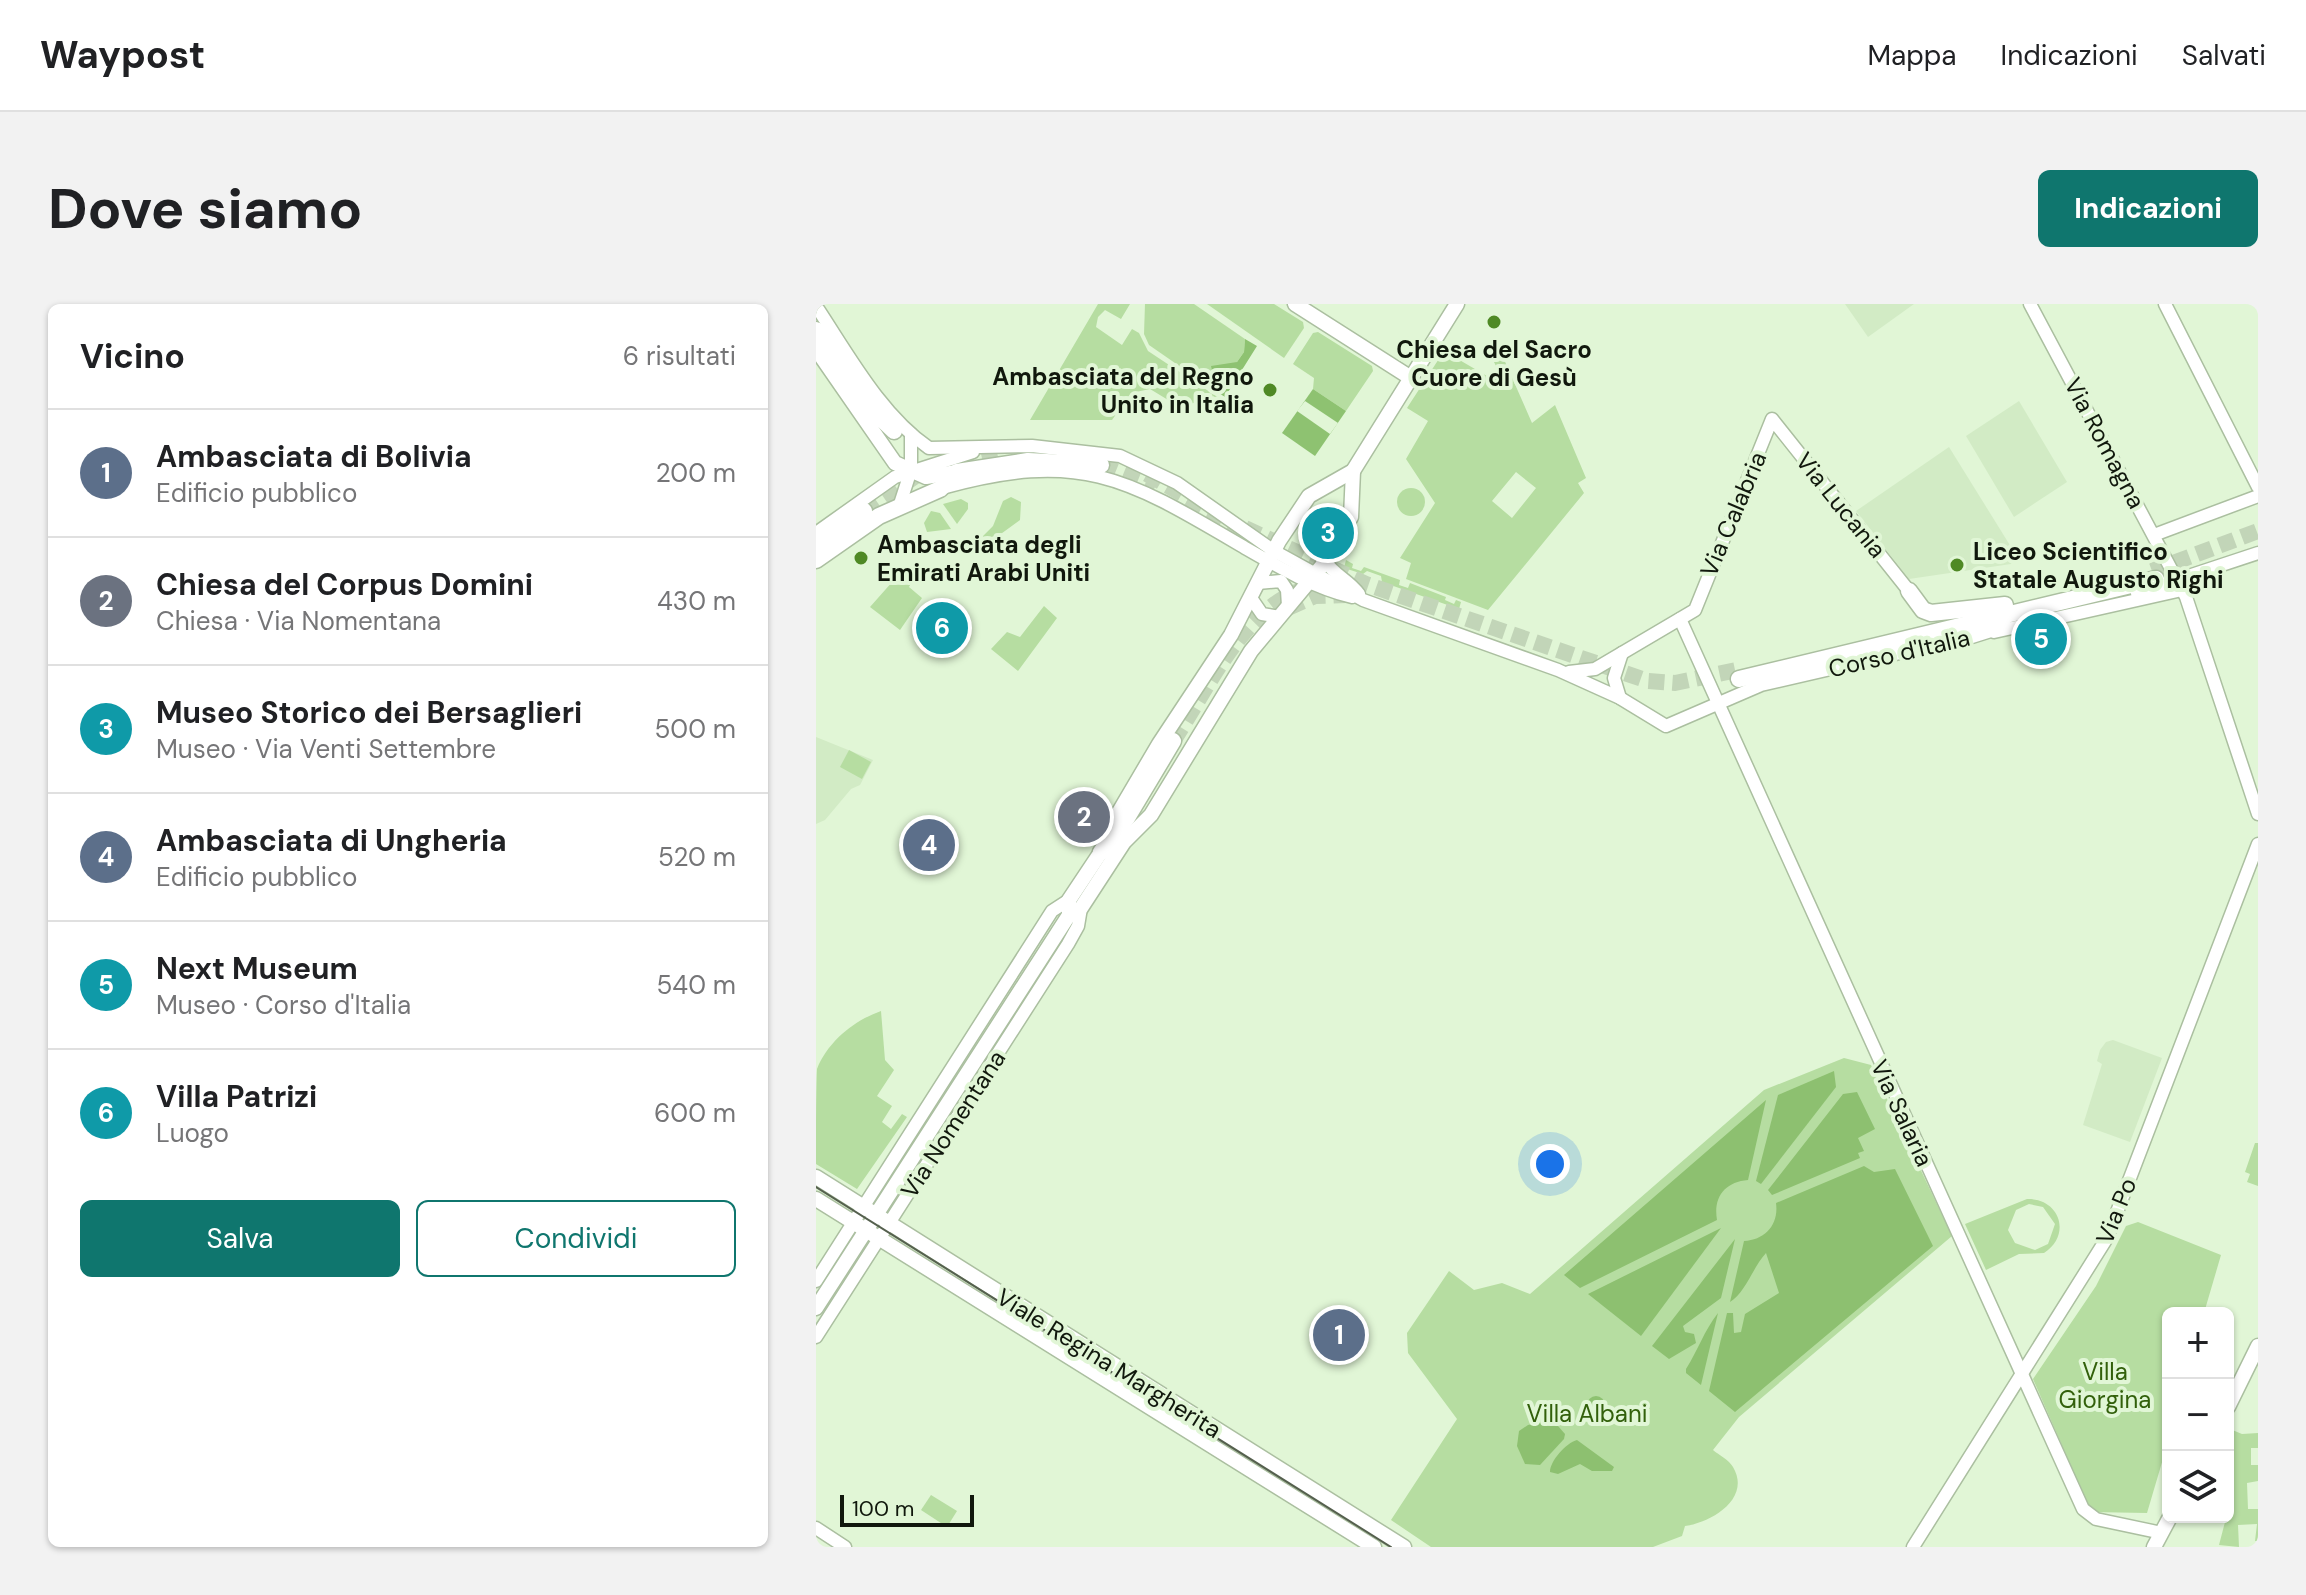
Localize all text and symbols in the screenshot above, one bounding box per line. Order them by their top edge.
text: Waypost [40,30,205,80]
text: Mappa [1868,37,1957,74]
text: Indicazioni [2001,37,2138,74]
text: Salvati [2182,37,2266,74]
button: Indicazioni [2038,170,2258,247]
text: Dove siamo [48,172,362,245]
marker: Chiesa del Sacro Cuore di Gesù [1485,313,1503,331]
text: Vicino [80,334,185,379]
place label: Chiesa del Sacro Cuore di Gesù [1396,334,1592,393]
text: 6 risultati [623,339,736,373]
place label: Ambasciata del Regno Unito in Italia [992,361,1254,420]
street label: Via Romagna [2058,372,2152,514]
marker: Ambasciata del Regno Unito in Italia [1261,381,1279,399]
text: Ambasciata di Bolivia [156,437,472,476]
street label: Via Lucania [1789,446,1893,564]
street label: Via Calabria [1693,447,1773,581]
text: 1 [101,456,111,490]
text: 200 m [656,456,736,490]
text: Edificio pubblico [156,476,357,510]
pin: 3 [1302,503,1354,563]
place label: Ambasciata degli Emirati Arabi Uniti [877,529,1090,588]
place label: Liceo Scientifico Statale Augusto Righi [1973,536,2224,595]
marker: Ambasciata degli Emirati Arabi Uniti [852,549,870,567]
marker: Liceo Scientifico Statale Augusto Righi [1948,556,1966,574]
text: Chiesa del Corpus Domini [156,565,533,604]
text: 2 [98,584,114,618]
text: 430 m [657,584,736,618]
pin: 6 [916,598,968,658]
text: Chiesa · Via Nomentana [156,604,441,638]
pin: 5 [2015,609,2067,669]
street label: Corso d'Italia [1825,622,1973,684]
text: Museo Storico dei Bersaglieri [156,693,582,732]
text: 3 [98,712,114,746]
text: 500 m [654,712,736,746]
text: Museo · Via Venti Settembre [156,732,496,766]
pin: 2 [1058,787,1110,847]
pin: 4 [903,815,955,875]
text: Ambasciata di Ungheria [156,821,507,860]
text: 4 [98,840,114,874]
text: 520 m [658,840,736,874]
text: Edificio pubblico [156,860,357,894]
text: Next Museum [156,949,358,988]
text: 5 [98,968,114,1002]
text: 540 m [656,968,736,1002]
text: Museo · Corso d'Italia [156,988,411,1022]
street label: Via Nomentana [894,1044,1012,1204]
street label: Via Salaria [1864,1055,1940,1171]
text: Villa Patrizi [156,1077,317,1116]
text: 6 [98,1096,114,1130]
text: 600 m [654,1096,736,1130]
text: Luogo [156,1116,229,1150]
your location [1530,1144,1570,1184]
street label: Via Po [2089,1173,2143,1249]
button: Salva [80,1200,400,1277]
button: Condividi [416,1200,736,1277]
street label: Viale Regina Margherita [991,1281,1227,1445]
pin: 1 [1313,1305,1365,1365]
map controls [2162,1307,2234,1523]
button: + [2162,1307,2234,1379]
park label: Villa Giorgina [2059,1356,2151,1415]
button: − [2162,1379,2234,1451]
park label: Villa Albani [1527,1398,1647,1429]
button: layers [2162,1451,2234,1523]
scale bar [840,1491,974,1527]
text: 100 m [852,1494,914,1523]

